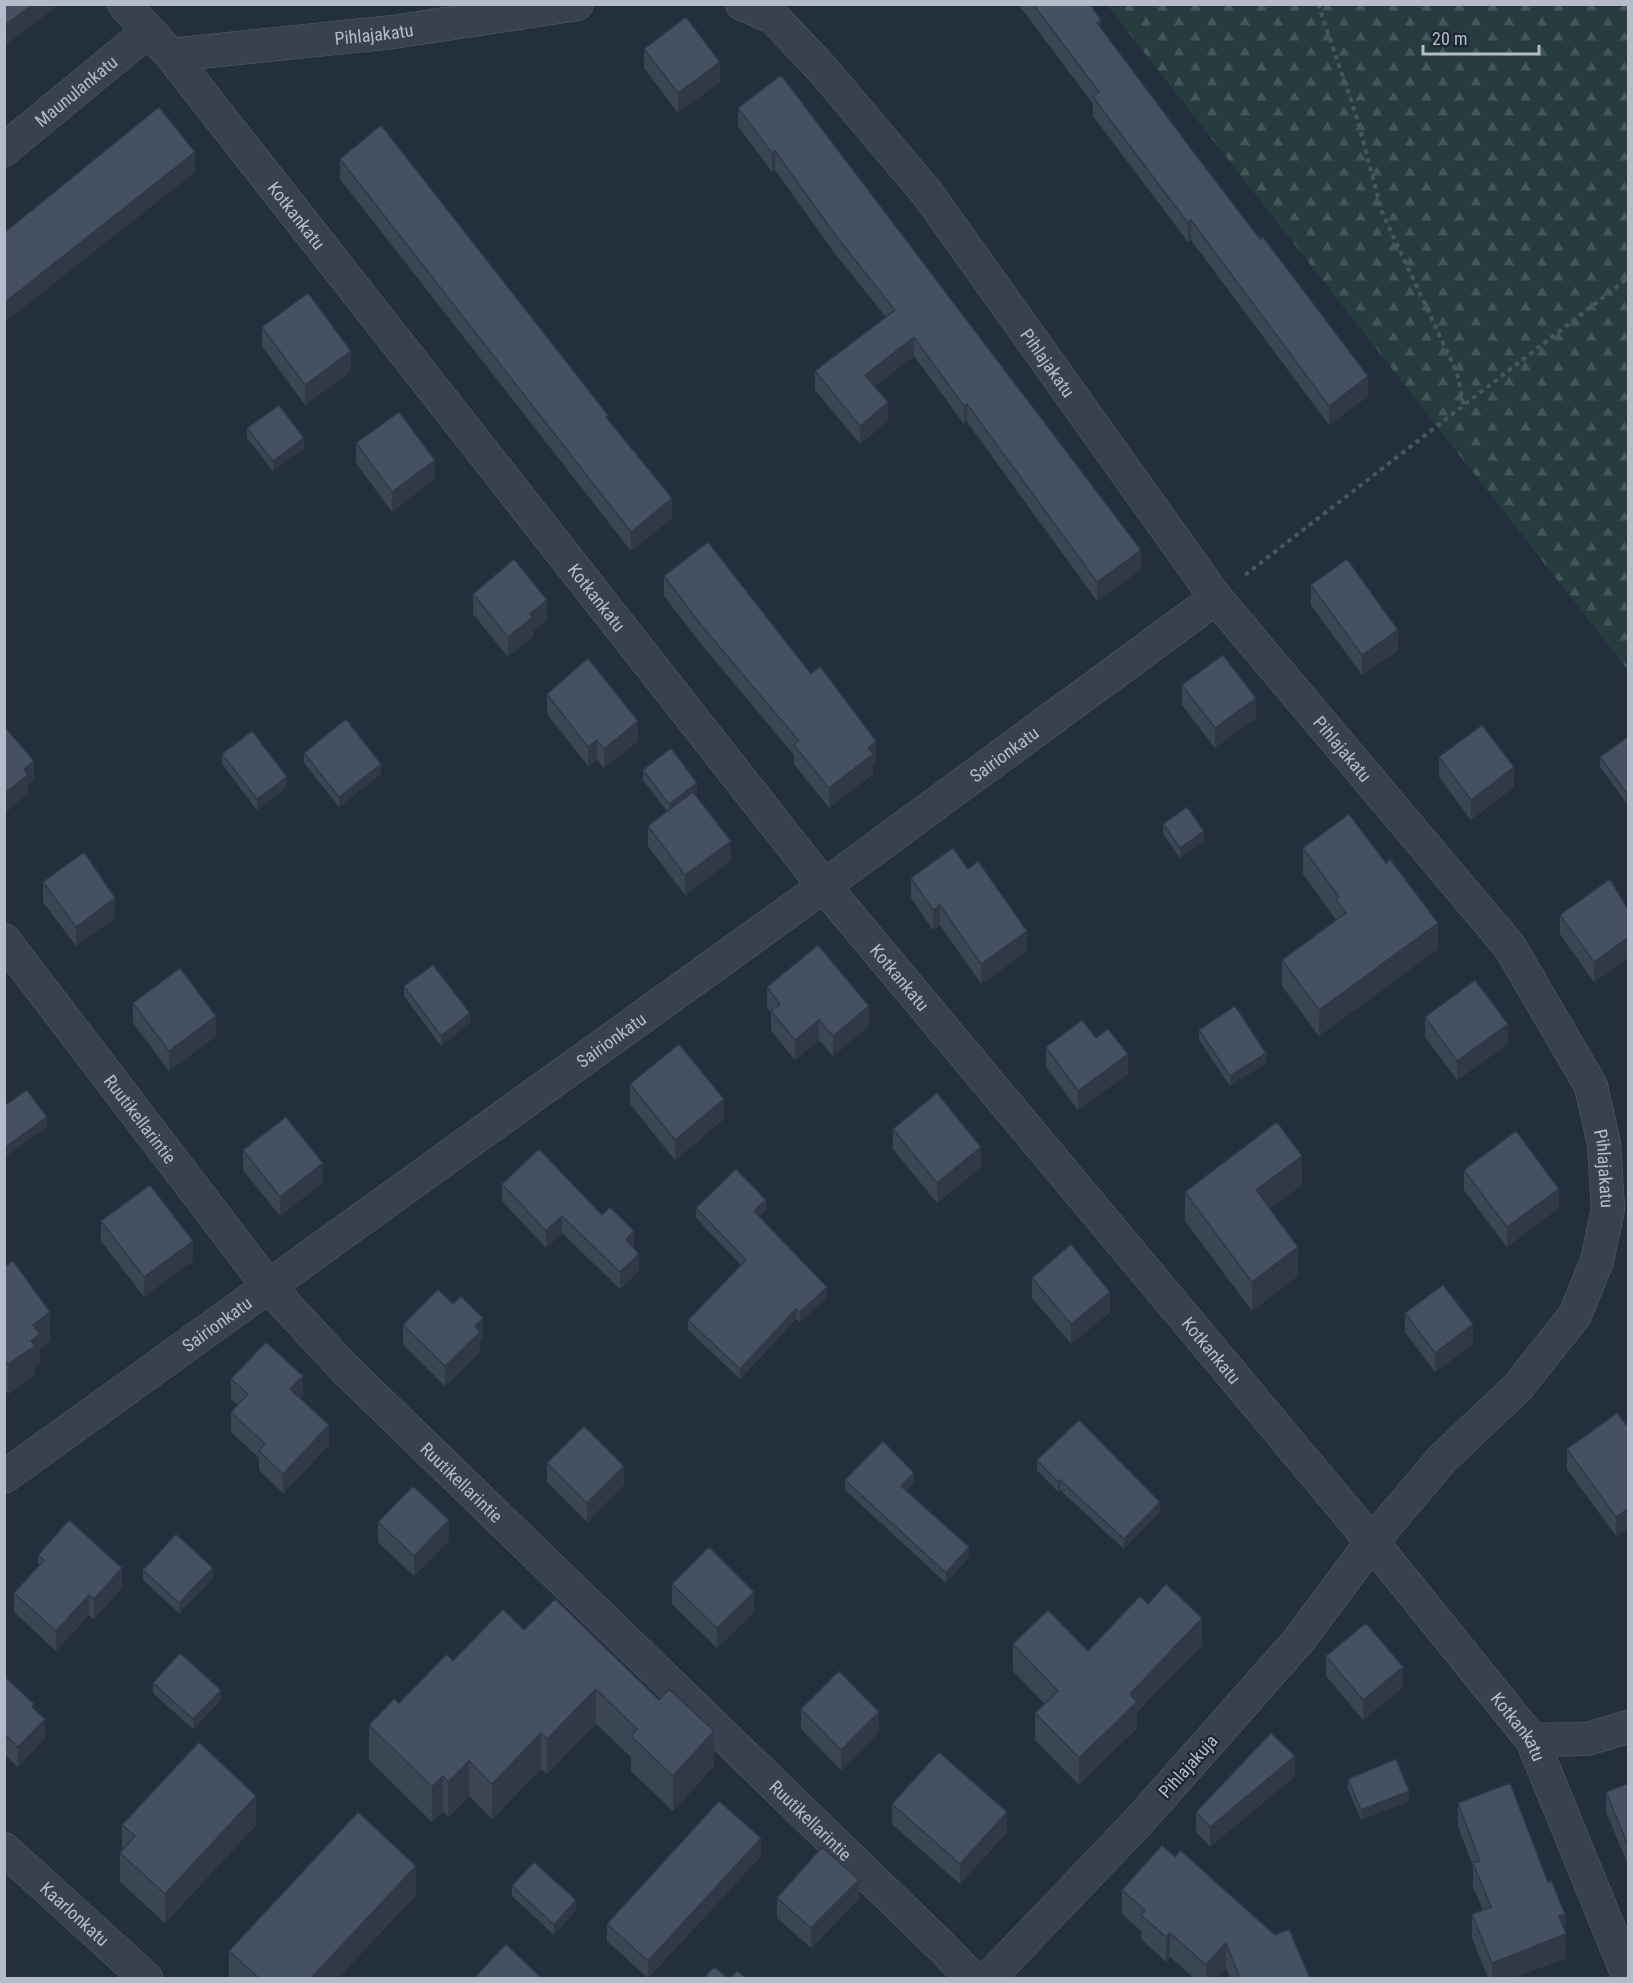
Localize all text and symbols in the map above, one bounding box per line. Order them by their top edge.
scale bar [1423,18,1538,56]
street label: Pihlajakatu [334,19,415,48]
text: 20 m [1432,28,1467,49]
street label: Maunulankatu [30,51,121,131]
street label: Kotkankatu [264,177,330,253]
street label: Pihlajakatu [1017,324,1080,401]
street label: Kotkankatu [564,559,630,635]
street label: Pihlajakatu [1309,712,1376,786]
street label: Sairionkatu [965,722,1042,786]
street label: Kotkankatu [866,940,934,1015]
street label: Sairionkatu [572,1008,650,1072]
street label: Ruutikellarintie [100,1070,181,1167]
street label: Pihlajakatu [1590,1127,1618,1208]
street label: Sairionkatu [178,1292,255,1356]
street label: Kotkankatu [1178,1313,1245,1388]
street label: Ruutikellarintie [416,1438,507,1526]
street label: Kotkankatu [1487,1688,1550,1764]
street label: Pihlajakuja [1154,1730,1222,1802]
street label: Ruutikellarintie [766,1776,856,1865]
street label: Kaarlonkatu [36,1877,114,1950]

